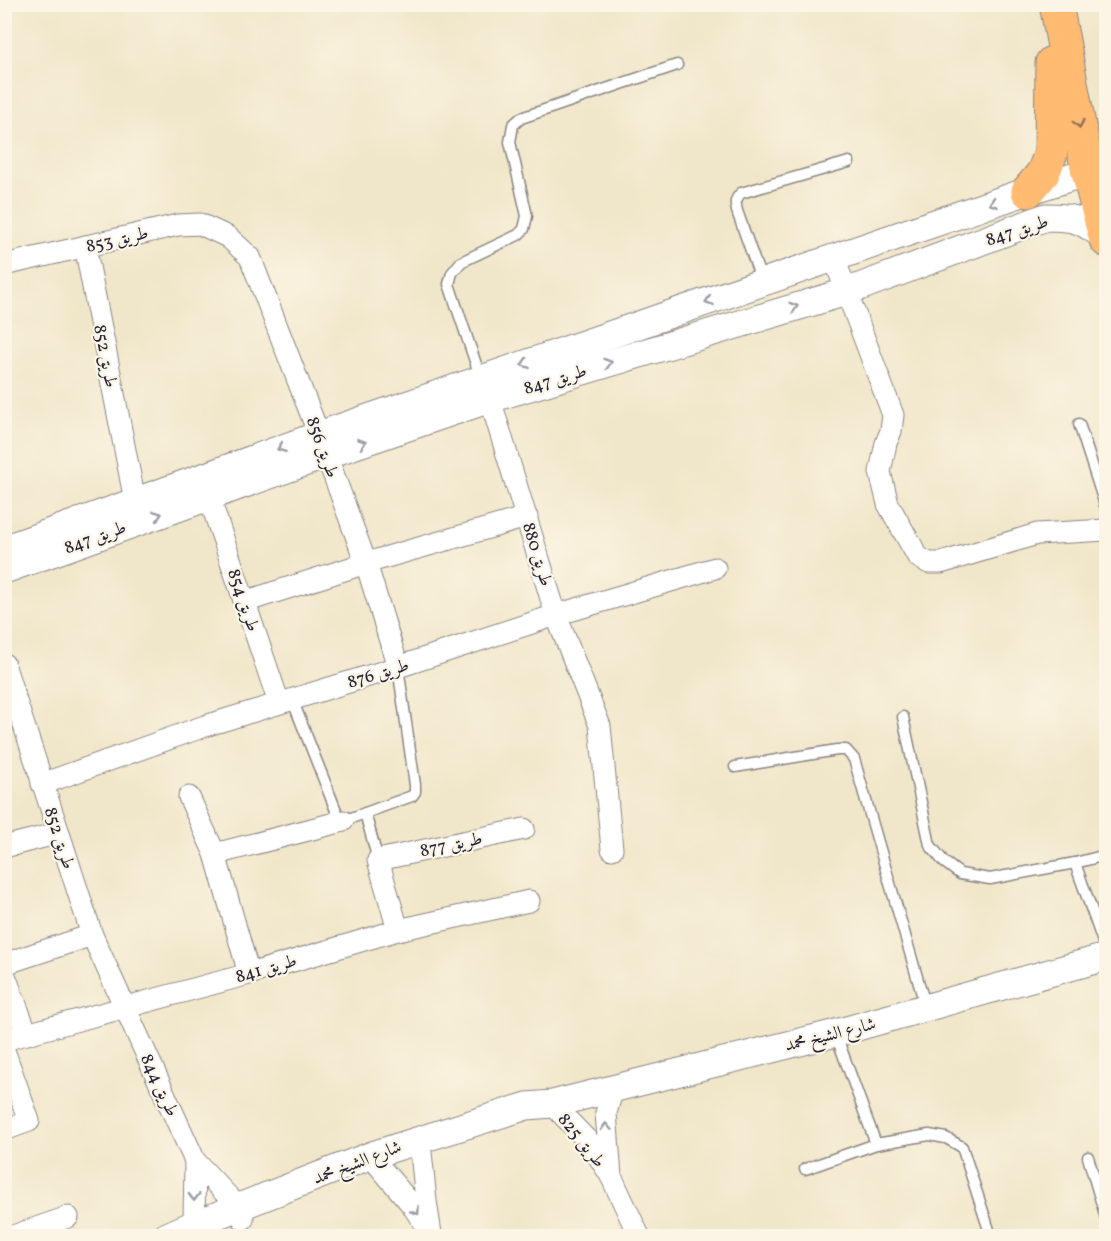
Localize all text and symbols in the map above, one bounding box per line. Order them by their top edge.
one-way arrow [1072,118,1085,128]
one-way arrow [988,196,999,209]
street label: طريق 847 [983,210,1052,253]
street label: طريق 853 [84,221,151,260]
one-way arrow [704,293,715,306]
one-way arrow [788,302,799,314]
street label: طريق 852 [86,323,123,390]
one-way arrow [520,356,531,369]
one-way arrow [602,358,612,370]
street label: طريق 847 [521,359,590,402]
street label: طريق 856 [299,414,344,482]
one-way arrow [356,437,367,450]
one-way arrow [276,441,287,454]
one-way arrow [153,509,163,522]
street label: طريق 847 [61,516,130,561]
street label: طريق 880 [515,519,558,589]
street label: طريق 854 [220,566,265,635]
street label: طريق 876 [344,653,412,696]
street label: طريق 852 [37,804,80,873]
street label: طريق 877 [418,827,485,864]
street label: طريق 841 [233,949,300,990]
street label: شارع الشيخ محمد [782,1012,879,1061]
street label: طريق 844 [133,1050,184,1121]
street label: طريق 825 [551,1108,611,1174]
one-way arrow [600,1123,613,1132]
street label: شارع الشيخ محمد [310,1135,406,1194]
one-way arrow [188,1192,201,1201]
one-way arrow [409,1204,420,1215]

